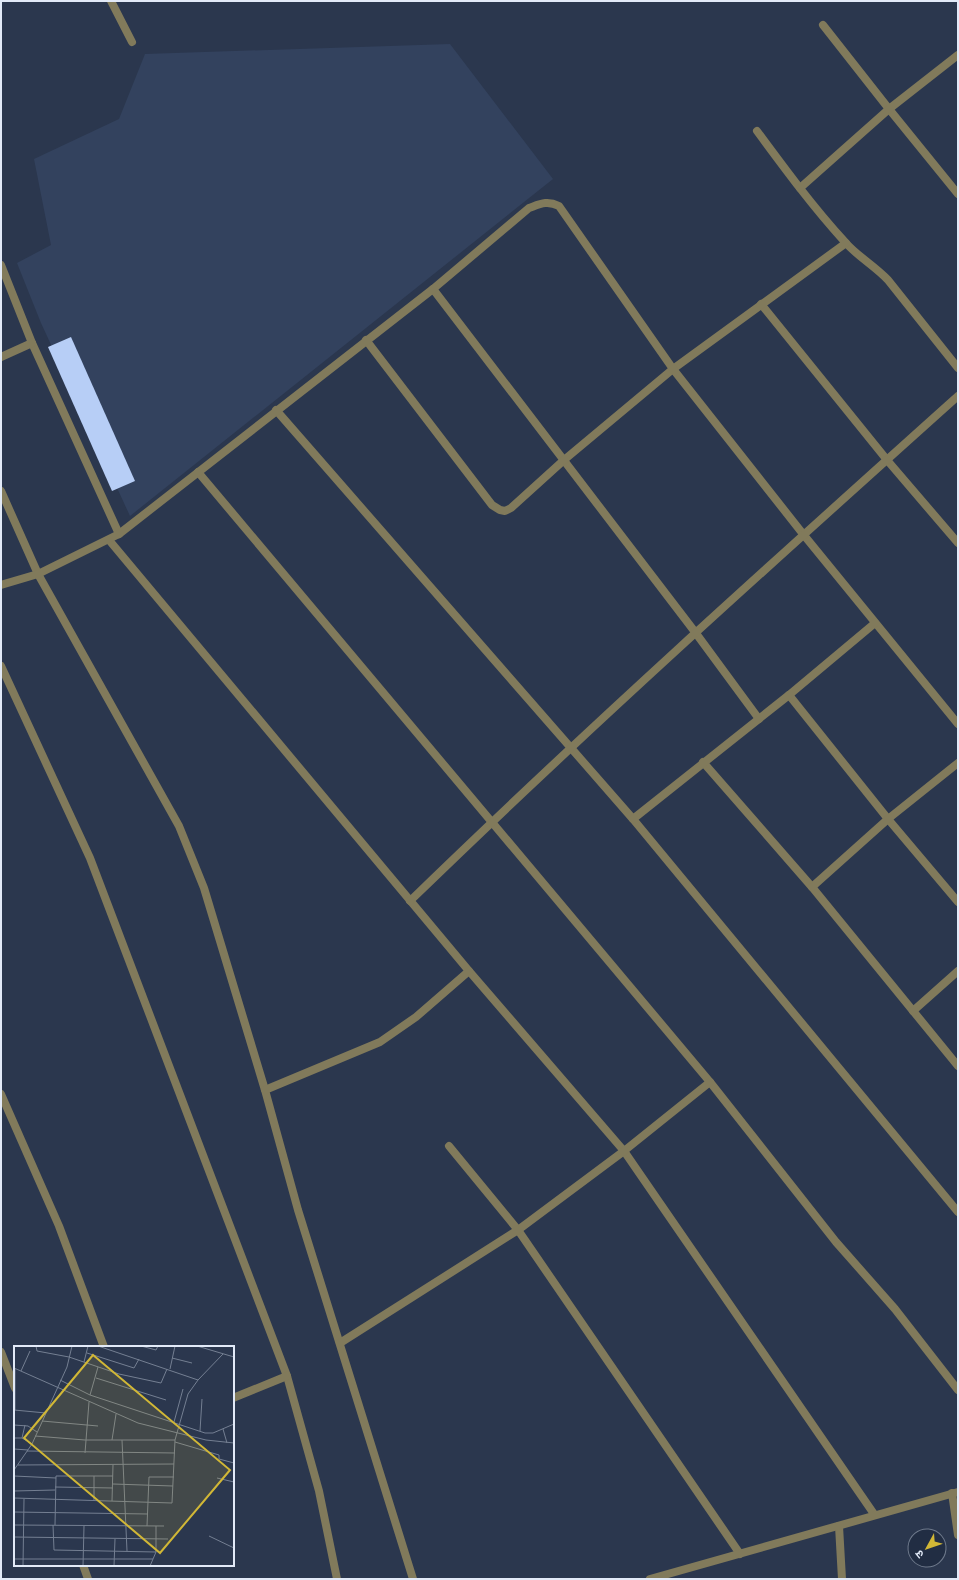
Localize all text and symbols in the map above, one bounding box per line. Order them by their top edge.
inset map [14,1346,234,1566]
north arrow [907,1528,947,1568]
text: उ [912,1547,927,1561]

